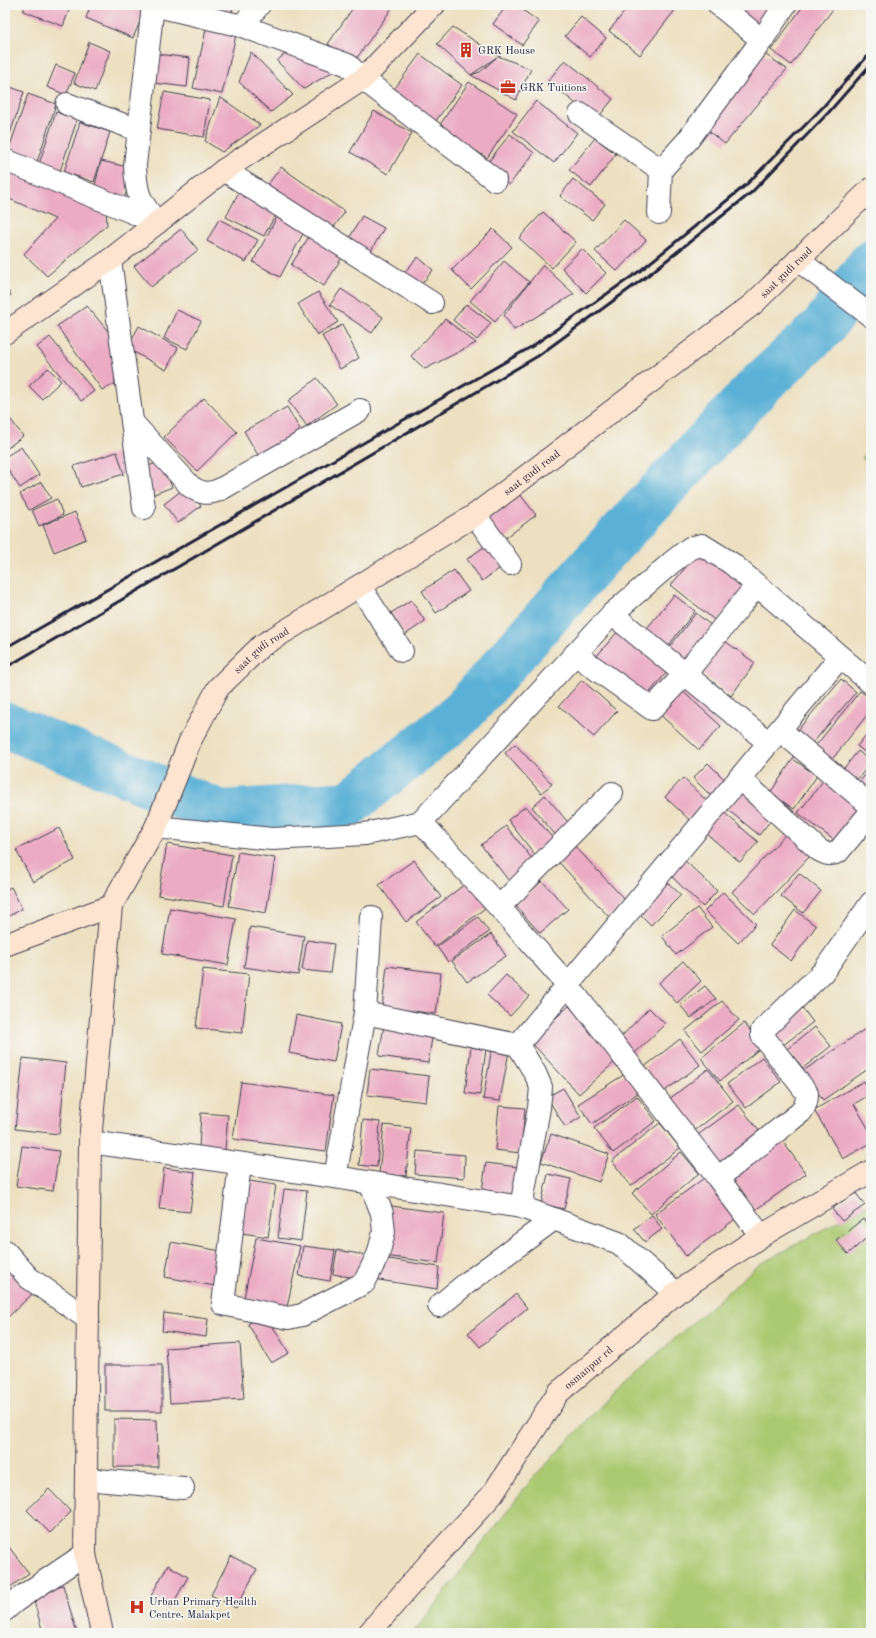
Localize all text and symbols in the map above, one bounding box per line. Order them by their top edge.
building icon: GRK House [457,41,475,59]
place label: GRK House [478,46,535,57]
office icon: GRK Tuitions [499,78,517,96]
place label: GRK Tuitions [520,83,587,94]
street label: saat gudi road [759,245,815,301]
street label: saat gudi road [502,448,563,498]
street label: saat gudi road [232,626,292,676]
street label: osmanpur rd [563,1345,616,1392]
place label: Urban Primary Health Centre, Malakpet [149,1597,257,1621]
hospital icon: Urban Primary Health Centre, Malakpet [128,1598,146,1616]

